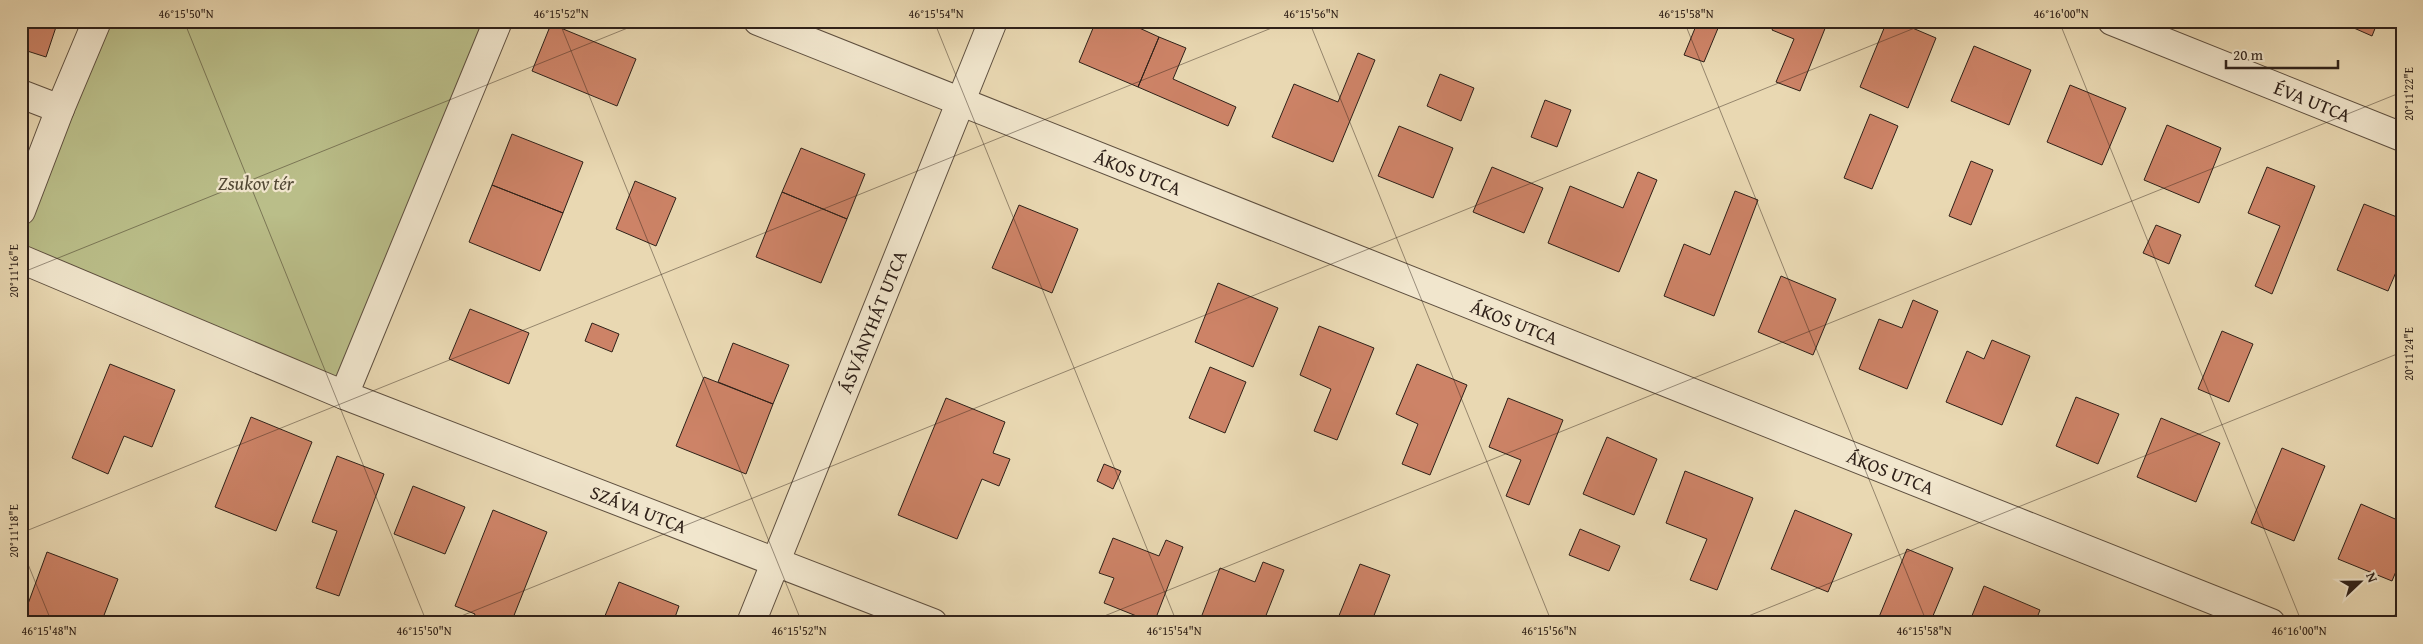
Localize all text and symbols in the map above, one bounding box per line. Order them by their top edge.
text: 46°15'50"N [158,5,214,22]
text: 46°15'52"N [533,5,589,22]
text: 46°15'54"N [908,5,964,22]
text: 46°15'56"N [1283,5,1339,22]
text: 46°15'58"N [1658,5,1714,22]
text: 46°16'00"N [2033,5,2089,22]
scale bar [2226,38,2338,70]
text: 20 m [2233,44,2264,65]
text: 20°11'22"E [2400,67,2417,121]
street label: ÉVA UTCA [2270,73,2356,129]
street label: ÁKOS UTCA [1090,142,1186,202]
park label: Zsukov tér [218,169,295,197]
text: 20°11'16"E [5,244,22,298]
street label: ÁSVÁNYHÁT UTCA [831,245,914,397]
street label: ÁKOS UTCA [1467,292,1563,352]
text: 20°11'24"E [2400,327,2417,381]
street label: ÁKOS UTCA [1843,442,1939,502]
street label: SZÁVA UTCA [586,478,692,541]
text: 20°11'18"E [5,504,22,558]
north arrow [2336,556,2386,606]
text: N [2361,569,2383,586]
text: 46°15'48"N [21,622,77,639]
text: 46°15'50"N [396,622,452,639]
text: 46°15'52"N [771,622,827,639]
text: 46°15'54"N [1146,622,1202,639]
text: 46°15'56"N [1521,622,1577,639]
text: 46°15'58"N [1896,622,1952,639]
text: 46°16'00"N [2271,622,2327,639]

